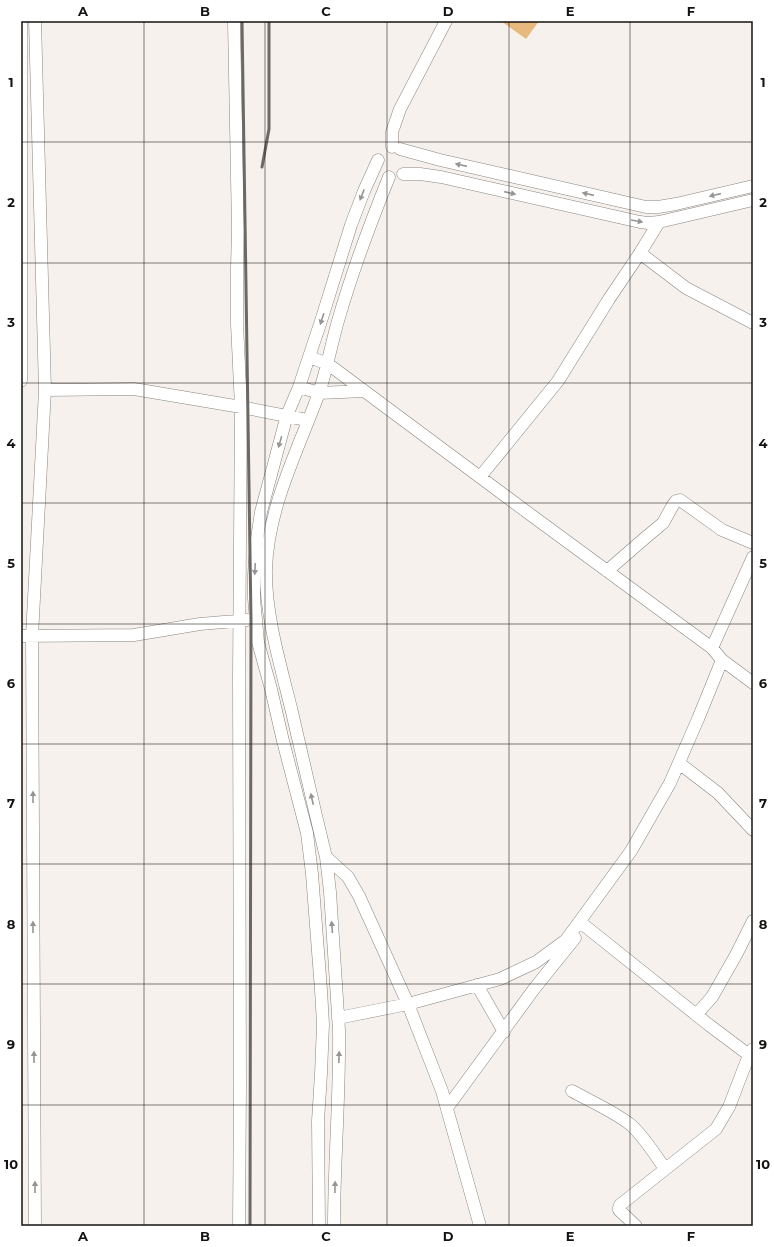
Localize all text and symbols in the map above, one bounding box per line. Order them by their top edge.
text: A [77,3,89,19]
text: B [200,3,210,19]
text: C [321,3,331,19]
text: D [443,3,454,19]
text: E [566,3,575,19]
text: F [687,3,695,19]
text: 1 [8,74,14,90]
text: 1 [760,74,766,90]
one-way arrow [455,162,467,168]
one-way arrow [358,190,364,202]
one-way arrow [504,190,517,196]
one-way arrow [582,190,594,196]
one-way arrow [709,192,721,198]
text: 2 [7,194,15,210]
text: 2 [759,194,767,210]
one-way arrow [631,218,643,224]
one-way arrow [319,313,325,325]
text: 3 [6,314,15,330]
text: 3 [758,314,767,330]
text: 4 [7,435,16,451]
text: 4 [759,435,768,451]
one-way arrow [277,436,283,448]
text: 5 [7,555,15,571]
text: 5 [759,555,767,571]
one-way arrow [251,563,258,575]
text: 6 [7,675,16,691]
text: 6 [759,675,768,691]
one-way arrow [30,790,36,803]
one-way arrow [309,793,315,805]
text: 7 [7,795,15,811]
text: 7 [759,795,767,811]
text: 8 [7,916,16,932]
text: 8 [759,916,768,932]
one-way arrow [30,920,36,933]
one-way arrow [329,921,336,933]
text: 9 [7,1036,15,1052]
text: 9 [759,1036,767,1052]
one-way arrow [31,1050,37,1063]
one-way arrow [336,1051,343,1063]
text: 10 [4,1156,18,1172]
text: 10 [756,1156,770,1172]
one-way arrow [32,1180,38,1193]
one-way arrow [331,1181,338,1193]
text: A [77,1228,89,1244]
text: B [200,1228,210,1244]
text: C [321,1228,331,1244]
text: D [443,1228,454,1244]
text: E [566,1228,575,1244]
text: F [687,1228,695,1244]

